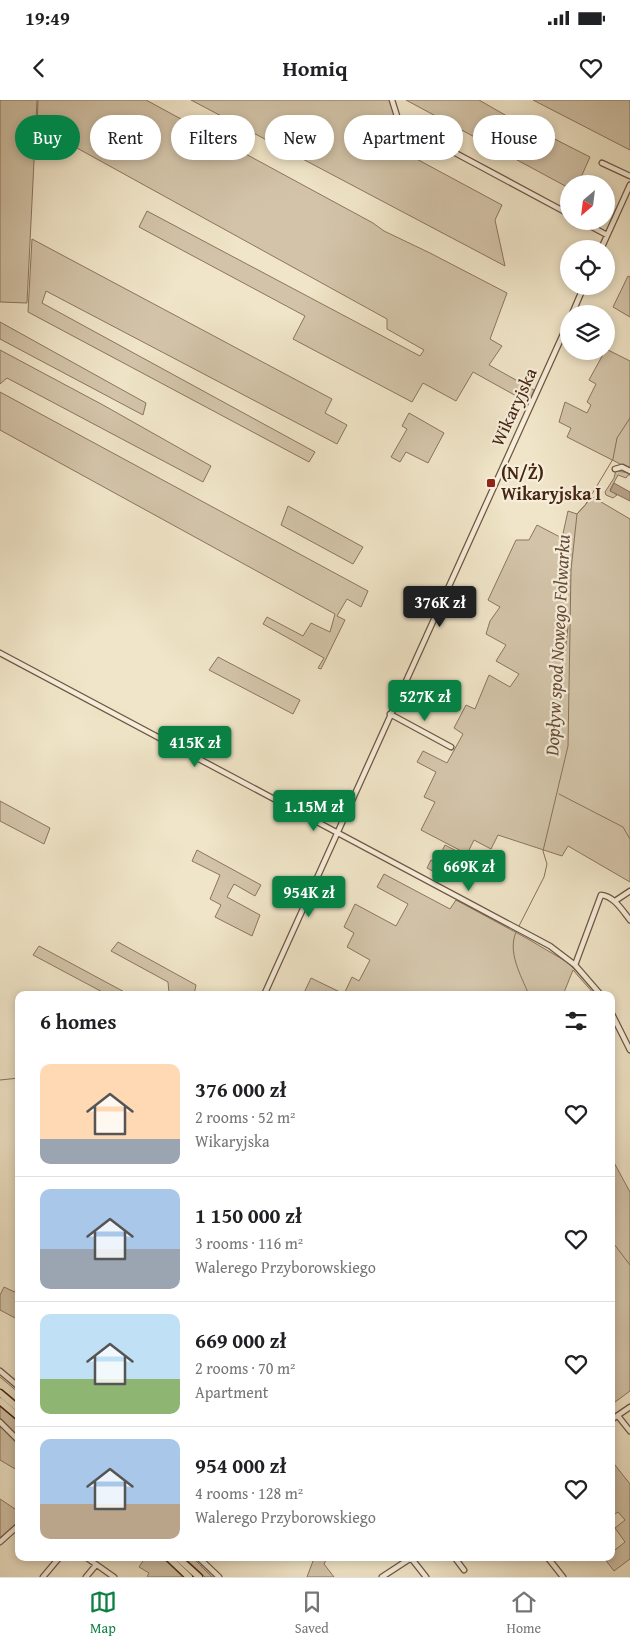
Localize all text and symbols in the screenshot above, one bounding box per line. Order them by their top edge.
text: 19:49 [25,4,70,32]
text: Homiq [283,52,347,84]
icon: back [25,54,53,82]
icon: heart [577,54,605,82]
chip: Buy [15,115,80,160]
chip: Rent [90,115,161,160]
chip: Filters [171,115,255,160]
chip: New [265,115,334,160]
chip: Apartment [344,115,463,160]
chip: House [473,115,555,160]
north arrow [560,175,615,230]
map controls [560,175,615,360]
button: locate [560,240,615,295]
button: layers [560,305,615,360]
street label: Wikaryjska [484,363,544,451]
place label: (N/Ż) Wikaryjska I [501,459,601,507]
marker: (N/Ż) Wikaryjska I [485,477,497,489]
water label: Dopływ spod Nowego Folwarku [537,533,577,758]
pin: 376K zł [394,586,486,628]
text: 376K zł [414,590,466,614]
pin: 527K zł [379,680,471,722]
text: 527K zł [399,684,451,708]
pin: 415K zł [149,726,241,768]
text: 415K zł [169,730,221,754]
pin: 1.15M zł [262,790,366,832]
text: 1.15M zł [284,794,344,818]
pin: 669K zł [423,850,515,892]
text: 669K zł [443,854,495,878]
pin: 954K zł [263,876,355,918]
text: 954K zł [283,880,335,904]
text: 6 homes [40,1006,116,1037]
icon: filters [562,1007,590,1035]
text: 376 000 zł [195,1074,286,1105]
icon: home [80,1084,140,1144]
icon: heart [562,1100,590,1128]
text: 2 rooms · 52 m² [195,1105,295,1129]
text: Wikaryjska [195,1129,270,1153]
text: 1 150 000 zł [195,1200,302,1231]
icon: home [80,1209,140,1269]
icon: heart [562,1225,590,1253]
text: 3 rooms · 116 m² [195,1231,303,1255]
text: Walerego Przyborowskiego [195,1255,376,1279]
text: 669 000 zł [195,1325,286,1356]
icon: home [80,1334,140,1394]
icon: heart [562,1350,590,1378]
text: 2 rooms · 70 m² [195,1356,295,1380]
text: Apartment [195,1380,268,1404]
text: 954 000 zł [195,1450,286,1481]
icon: home [80,1459,140,1519]
icon: heart [562,1475,590,1503]
text: 4 rooms · 128 m² [195,1481,303,1505]
text: Walerego Przyborowskiego [195,1505,376,1529]
tab: Map [89,1588,117,1638]
tab: Saved [295,1588,329,1638]
tab: Home [507,1588,541,1638]

